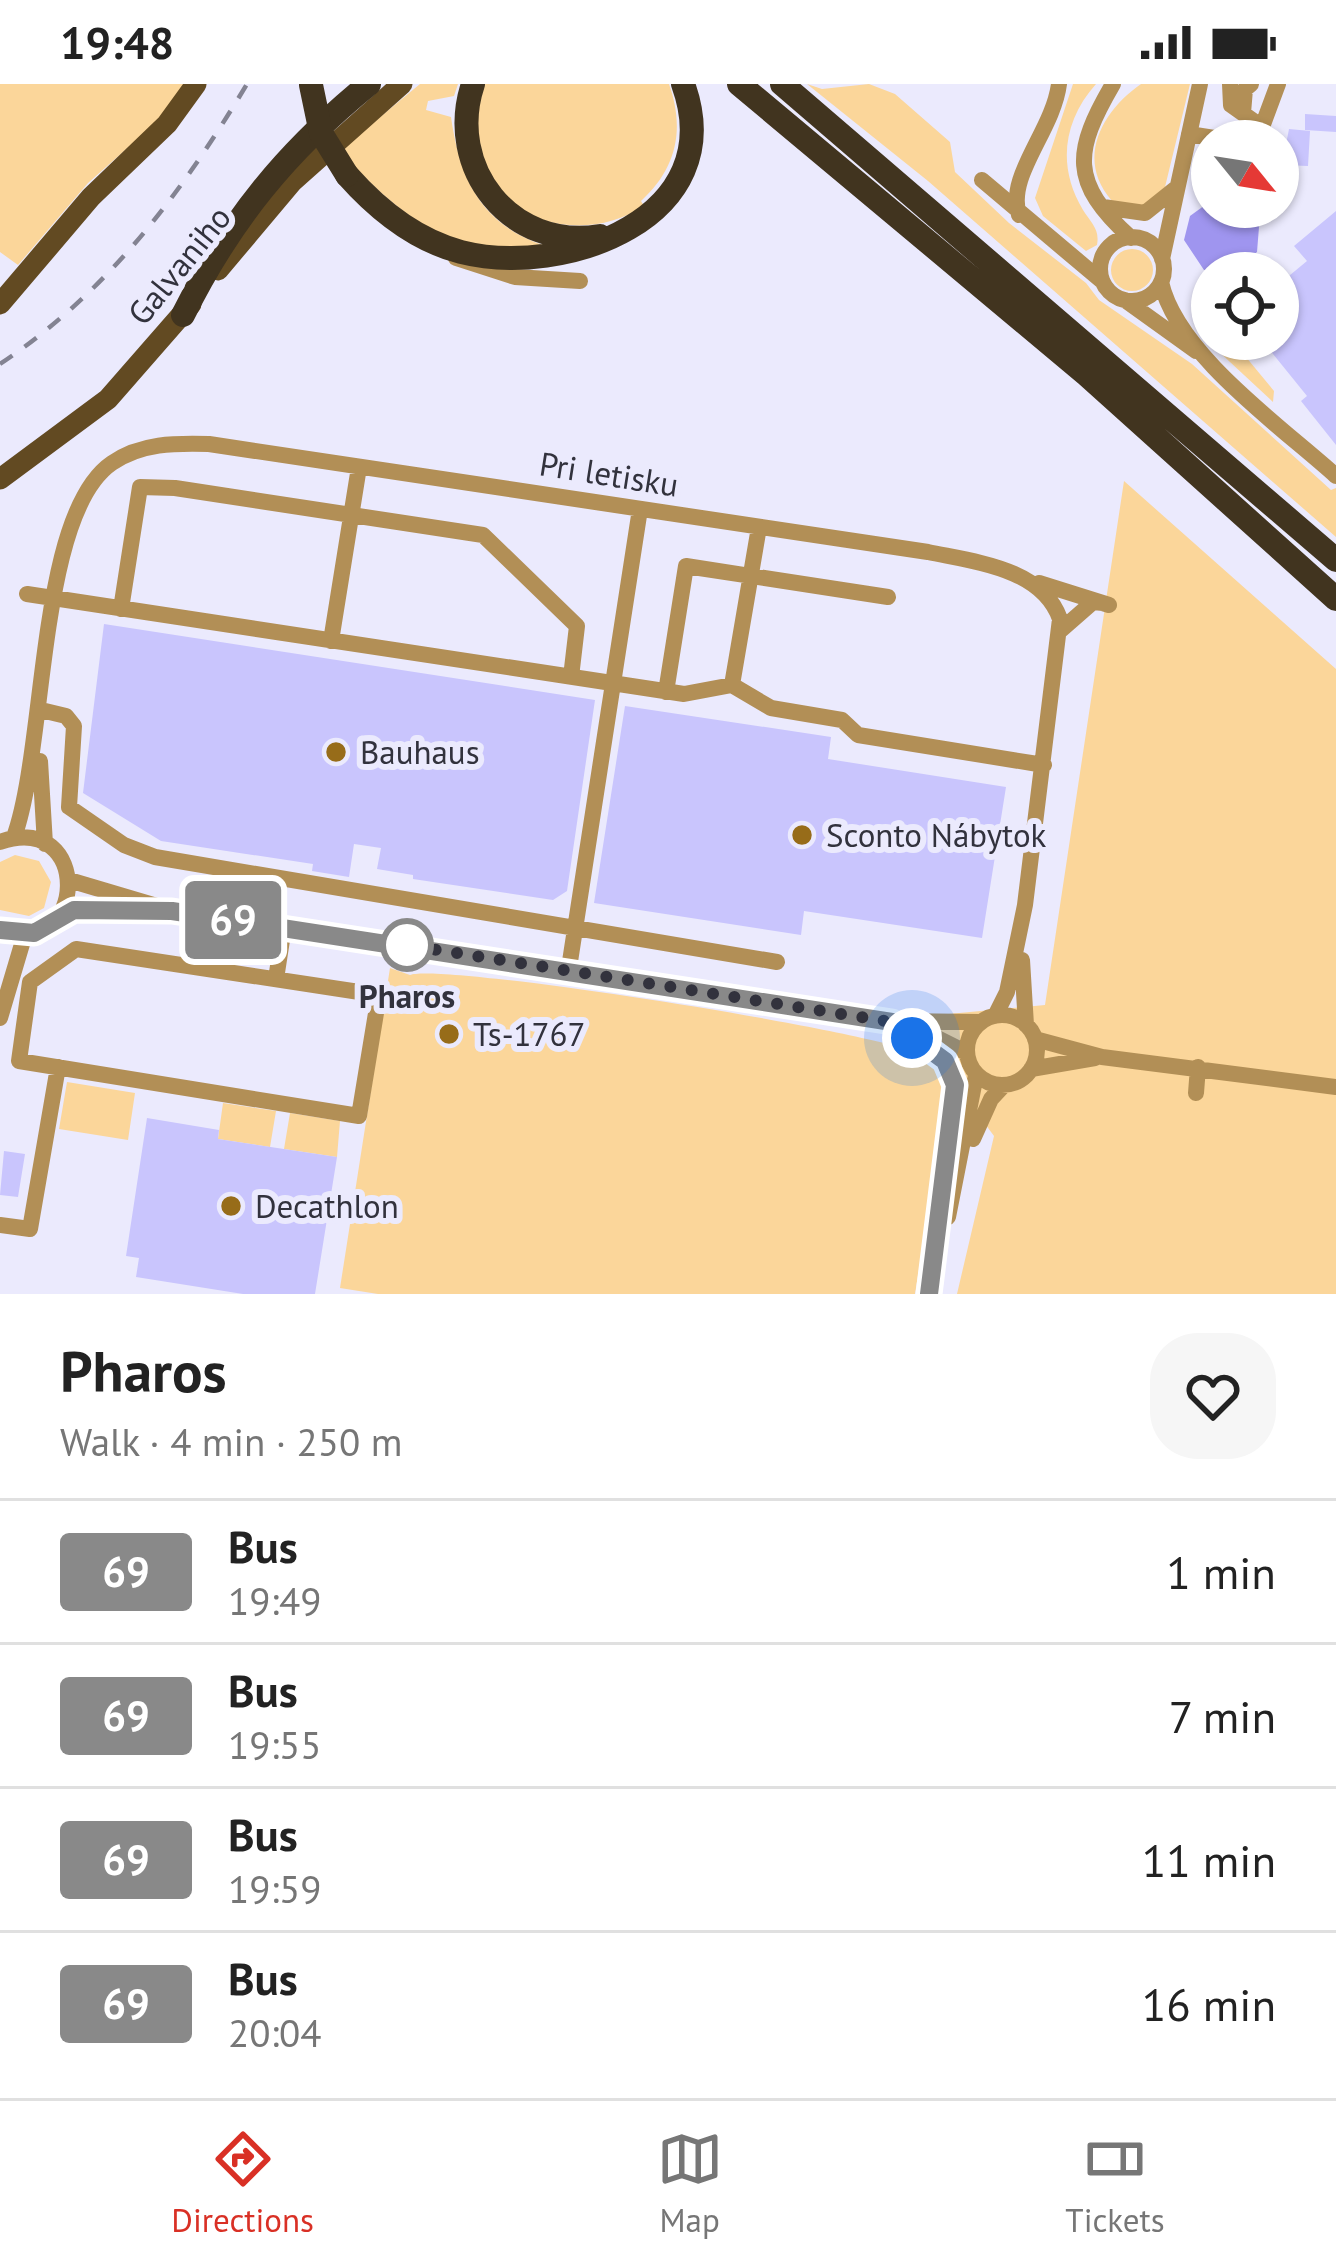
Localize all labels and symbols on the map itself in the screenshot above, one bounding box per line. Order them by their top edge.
north arrow [1191,120,1299,228]
street label: Galvaniho [118,196,240,333]
street label: Pri letisku [537,441,682,506]
place label: Bauhaus [360,730,480,773]
marker: Bauhaus [323,739,349,765]
place label: Sconto Nábytok [826,813,1047,856]
marker: Sconto Nábytok [789,822,815,848]
line badge: 69 [179,881,287,959]
marker: Pharos [382,920,432,970]
place label: Pharos [359,974,455,1017]
your location [882,1008,942,1068]
place label: Ts-1767 [473,1012,586,1055]
marker: Ts-1767 [436,1021,462,1047]
place label: Decathlon [255,1184,399,1227]
marker: Decathlon [218,1193,244,1219]

